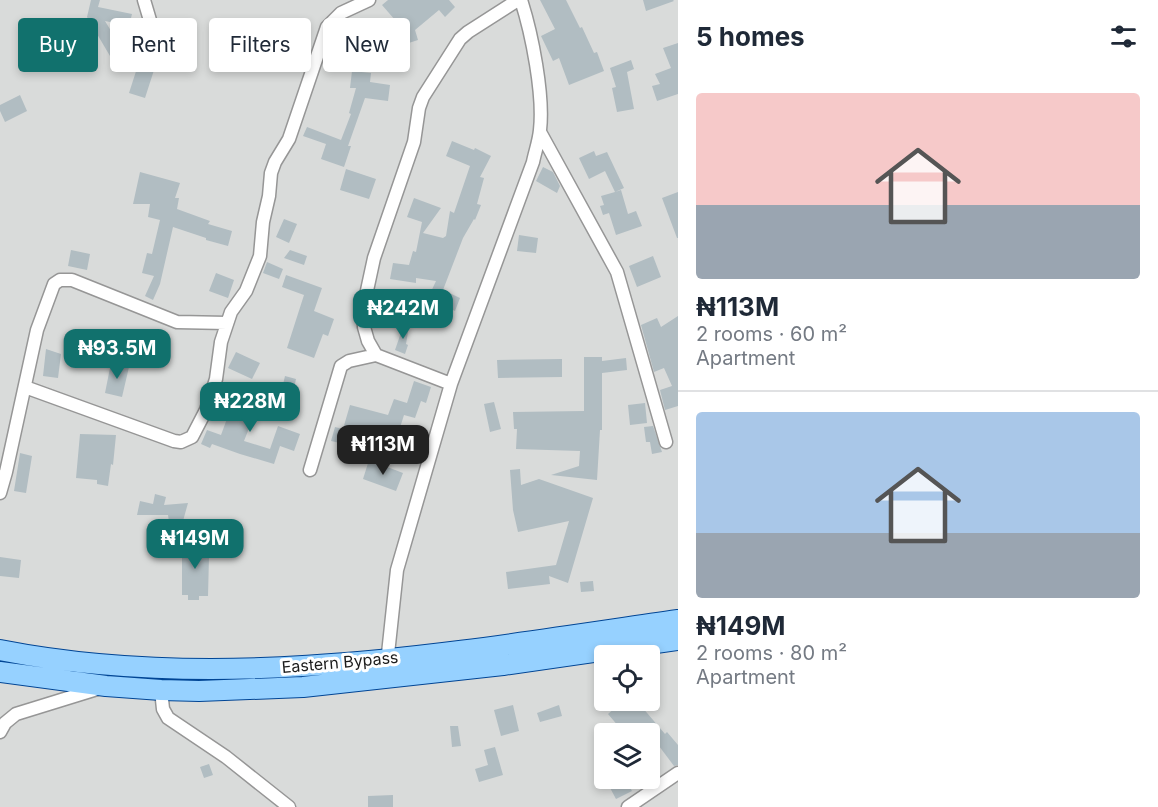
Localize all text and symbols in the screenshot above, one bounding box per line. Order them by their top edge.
chip: Buy [18,18,98,72]
chip: Rent [110,18,197,72]
chip: Filters [209,18,311,72]
chip: New [323,18,410,72]
icon: filters [1107,20,1140,53]
text: 5 homes [696,21,805,52]
icon: home [864,132,972,240]
pin: ₦242M [361,289,445,340]
text: ₦113M [696,291,779,322]
text: ₦242M [367,296,439,320]
text: 2 rooms · 60 m² [696,322,847,346]
pin: ₦93.5M [68,329,166,380]
text: ₦93.5M [78,336,156,360]
text: Apartment [696,346,795,370]
pin: ₦228M [208,382,292,433]
text: ₦228M [214,389,286,413]
pin: ₦113M [341,425,425,476]
text: ₦113M [351,432,415,456]
icon: home [864,451,972,559]
pin: ₦149M [153,519,237,570]
text: ₦149M [161,526,229,550]
text: ₦149M [696,610,786,641]
text: 2 rooms · 80 m² [696,641,847,665]
map controls [594,645,660,789]
button: locate [594,645,660,711]
street label: Eastern Bypass [281,647,399,677]
text: Apartment [696,665,795,689]
button: layers [594,723,660,789]

